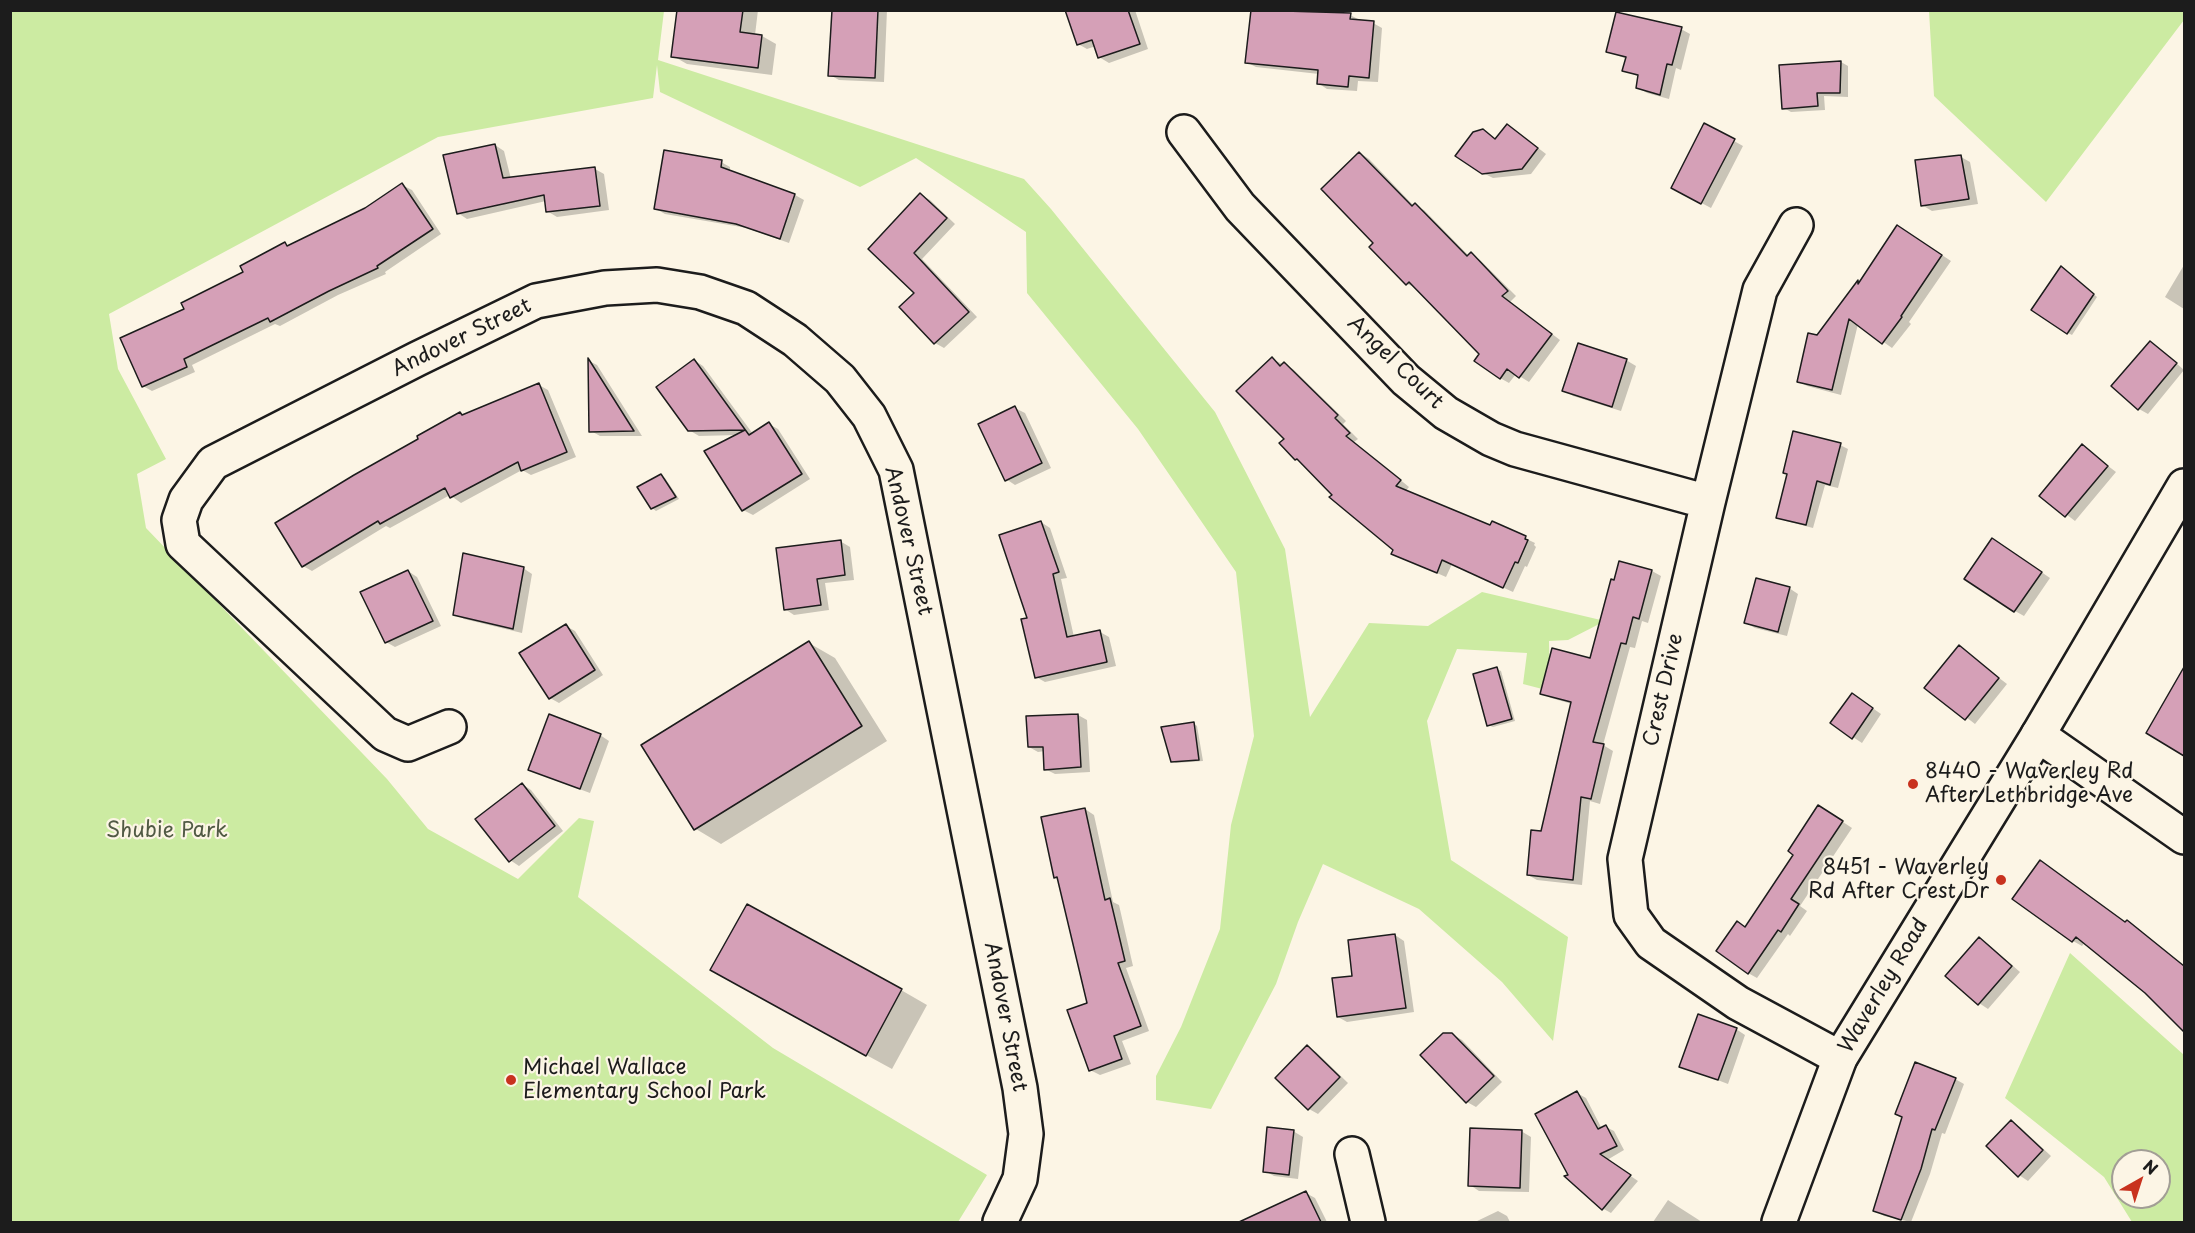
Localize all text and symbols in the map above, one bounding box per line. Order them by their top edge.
street label: Andover Street [388,293,536,383]
street label: Angel Court [1342,311,1448,415]
street label: Andover Street [879,464,937,618]
street label: Crest Drive [1639,631,1689,749]
place label: 8440 - Waverley Rd After Lethbridge Ave [1925,759,2134,809]
marker: 8440 - Waverley Rd After Lethbridge Ave [1906,777,1920,791]
park label: Shubie Park [106,818,228,844]
place label: 8451 - Waverley Rd After Crest Dr [1808,855,1989,905]
marker: 8451 - Waverley Rd After Crest Dr [1994,873,2008,887]
street label: Waverley Road [1834,914,1934,1058]
street label: Andover Street [978,940,1032,1094]
place label: Michael Wallace Elementary School Park [523,1055,766,1105]
marker: Michael Wallace Elementary School Park [504,1073,518,1087]
north arrow [2111,1149,2171,1209]
text: N [2139,1153,2164,1180]

